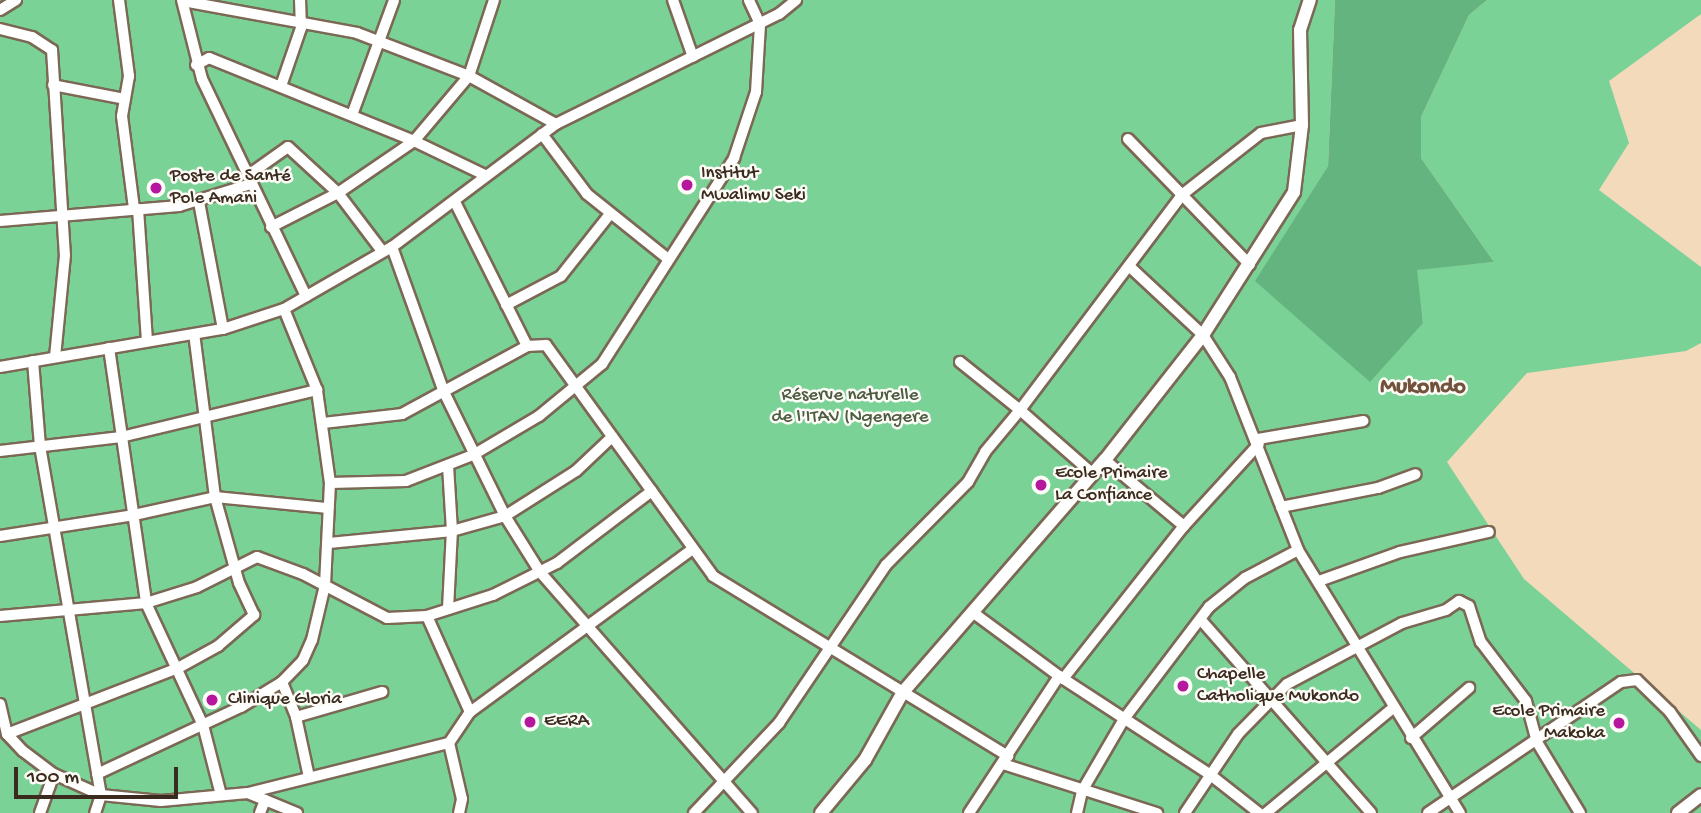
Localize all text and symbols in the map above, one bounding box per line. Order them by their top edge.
place label: Institut Mwalimu Seki [701,163,806,207]
place label: Poste de Santé Pole Amani [170,166,291,210]
marker: Institut Mwalimu Seki [679,177,695,193]
marker: Poste de Santé Pole Amani [148,180,164,196]
district label: Mukondo [1380,374,1466,402]
park label: Réserve naturelle de l'ITAV (Ngengere [771,385,929,429]
place label: Ecole Primaire La Confiance [1055,463,1168,507]
marker: Ecole Primaire La Confiance [1033,477,1049,493]
place label: Chapelle Catholique Mukondo [1197,664,1359,708]
marker: Chapelle Catholique Mukondo [1175,678,1191,694]
place label: Clinique Gloria [228,689,342,711]
marker: Clinique Gloria [202,690,222,710]
place label: Ecole Primaire Makoka [1492,701,1605,745]
place label: EERA [544,711,589,733]
marker: EERA [522,714,538,730]
marker: Ecole Primaire Makoka [1611,715,1627,731]
scale bar [18,754,182,798]
text: 100 m [27,766,79,791]

